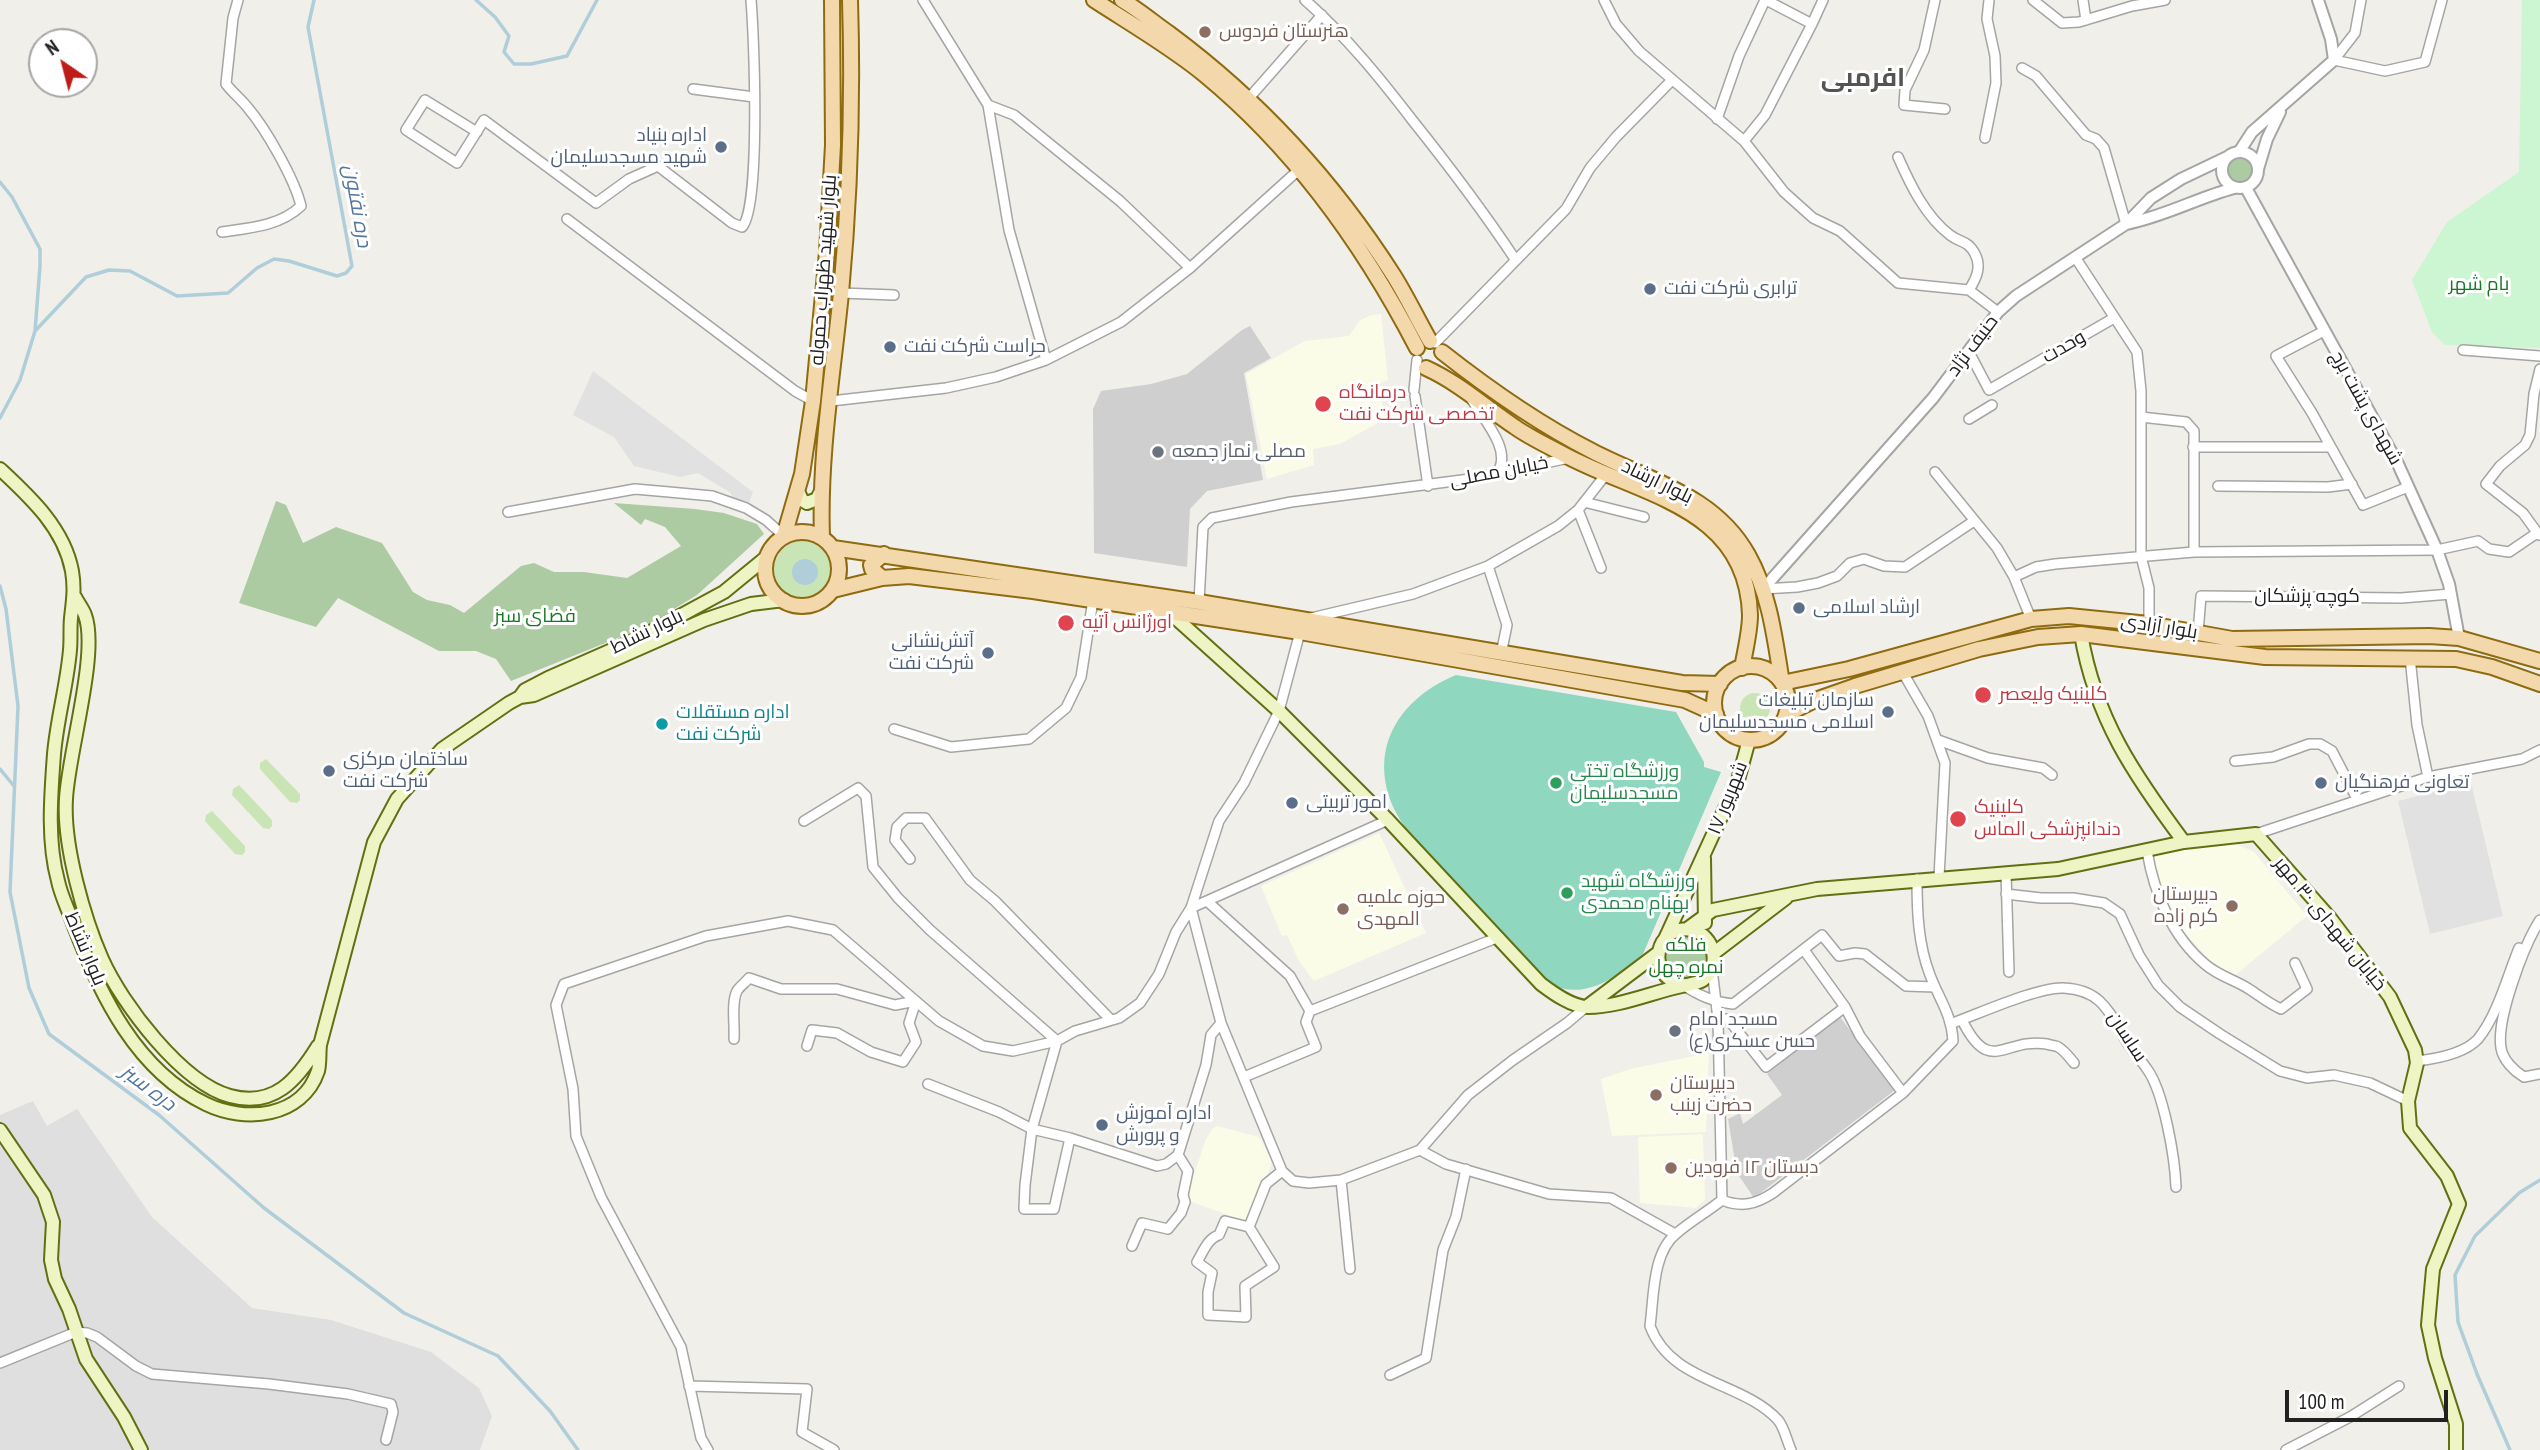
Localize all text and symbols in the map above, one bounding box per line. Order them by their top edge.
place label: هنرستان فردوس [1219,21,1349,43]
marker: هنرستان فردوس [1197,24,1213,40]
north arrow [28,28,98,98]
text: N [41,35,63,60]
district label: افرمبی [1821,63,1905,95]
place label: اداره بنیاد شهید مسجدسلیمان [551,125,707,169]
marker: اداره بنیاد شهید مسجدسلیمان [713,139,729,155]
water label: دره نفتون [337,163,377,249]
street label: بلوار شهید ظهراب حموله [806,174,842,366]
park label: بام شهر [2449,274,2509,296]
place label: ترابری شرکت نفت [1664,278,1797,300]
marker: ترابری شرکت نفت [1642,281,1658,297]
street label: حنیف نژاد [1943,311,2003,381]
street label: وحدت [2038,326,2090,368]
place label: حراست شرکت نفت [904,336,1046,358]
marker: حراست شرکت نفت [882,339,898,355]
street label: شهدای پشت برج [2325,347,2407,469]
place label: درمانگاه تخصصی شرکت نفت [1339,382,1494,426]
marker: درمانگاه تخصصی شرکت نفت [1313,394,1333,414]
place label: مصلی نماز جمعه [1172,441,1306,463]
marker: مصلی نماز جمعه [1150,444,1166,460]
street label: خیابان مصلی [1448,451,1550,493]
street label: بلوار ارشاد [1618,455,1696,509]
street label: کوچه پزشکان [2254,586,2360,608]
place label: ارشاد اسلامی [1813,597,1920,619]
marker: ارشاد اسلامی [1791,600,1807,616]
street label: بلوار نشاط [607,605,687,659]
park label: فضای سبز [494,606,576,628]
street label: بلوار آزادی [2119,610,2199,644]
place label: اورژانس آتیه [1082,612,1172,634]
marker: اورژانس آتیه [1056,613,1076,633]
place label: آتش‌نشانی شرکت نفت [889,631,974,675]
marker: آتش‌نشانی شرکت نفت [980,645,996,661]
place label: کلینیک ولیعصر [1999,684,2108,706]
marker: کلینیک ولیعصر [1973,685,1993,705]
place label: سازمان تبلیغات اسلامی مسجدسلیمان [1699,690,1874,734]
place label: اداره مستقلات شرکت نفت [676,702,790,746]
marker: سازمان تبلیغات اسلامی مسجدسلیمان [1880,704,1896,720]
marker: اداره مستقلات شرکت نفت [654,716,670,732]
place label: ساختمان مرکزی شرکت نفت [343,749,468,793]
street label: ۱۷ شهریور [1703,758,1753,838]
place label: ورزشگاه تختی مسجدسلیمان [1570,761,1679,805]
marker: ساختمان مرکزی شرکت نفت [321,763,337,779]
place label: تعاونی فرهنگیان [2335,772,2469,794]
marker: ورزشگاه تختی مسجدسلیمان [1548,775,1564,791]
marker: تعاونی فرهنگیان [2313,775,2329,791]
place label: امور تربیتی [1306,792,1387,814]
marker: امور تربیتی [1284,795,1300,811]
place label: کلینیک دندانپزشکی الماس [1974,797,2121,841]
marker: کلینیک دندانپزشکی الماس [1948,809,1968,829]
street label: خیابان شهدای ۳۰ مهر [2269,852,2391,996]
place label: ورزشگاه شهید بهنام محمدی [1581,871,1695,915]
place label: دبیرستان کرم زاده [2153,884,2218,928]
marker: ورزشگاه شهید بهنام محمدی [1559,885,1575,901]
place label: حوزه علمیه المهدی [1357,887,1445,931]
marker: دبیرستان کرم زاده [2224,898,2240,914]
marker: حوزه علمیه المهدی [1335,901,1351,917]
street label: بلوار نشاط [59,909,111,989]
park label: فلکه نمره چهل [1648,935,1724,979]
street label: ساسان [2102,1008,2152,1066]
place label: مسجد امام حسن عسکری(ع) [1689,1009,1815,1053]
marker: مسجد امام حسن عسکری(ع) [1667,1023,1683,1039]
water label: دره سبز [116,1059,180,1117]
place label: دبیرستان حضرت زینب [1670,1073,1752,1117]
marker: دبیرستان حضرت زینب [1648,1087,1664,1103]
place label: اداره آموزش و پرورش [1116,1103,1212,1147]
marker: اداره آموزش و پرورش [1094,1117,1110,1133]
place label: دبستان ۱۲ فرودین [1685,1157,1818,1179]
marker: دبستان ۱۲ فرودین [1663,1160,1679,1176]
scale bar [2288,1376,2451,1420]
text: 100 m [2298,1388,2344,1415]

